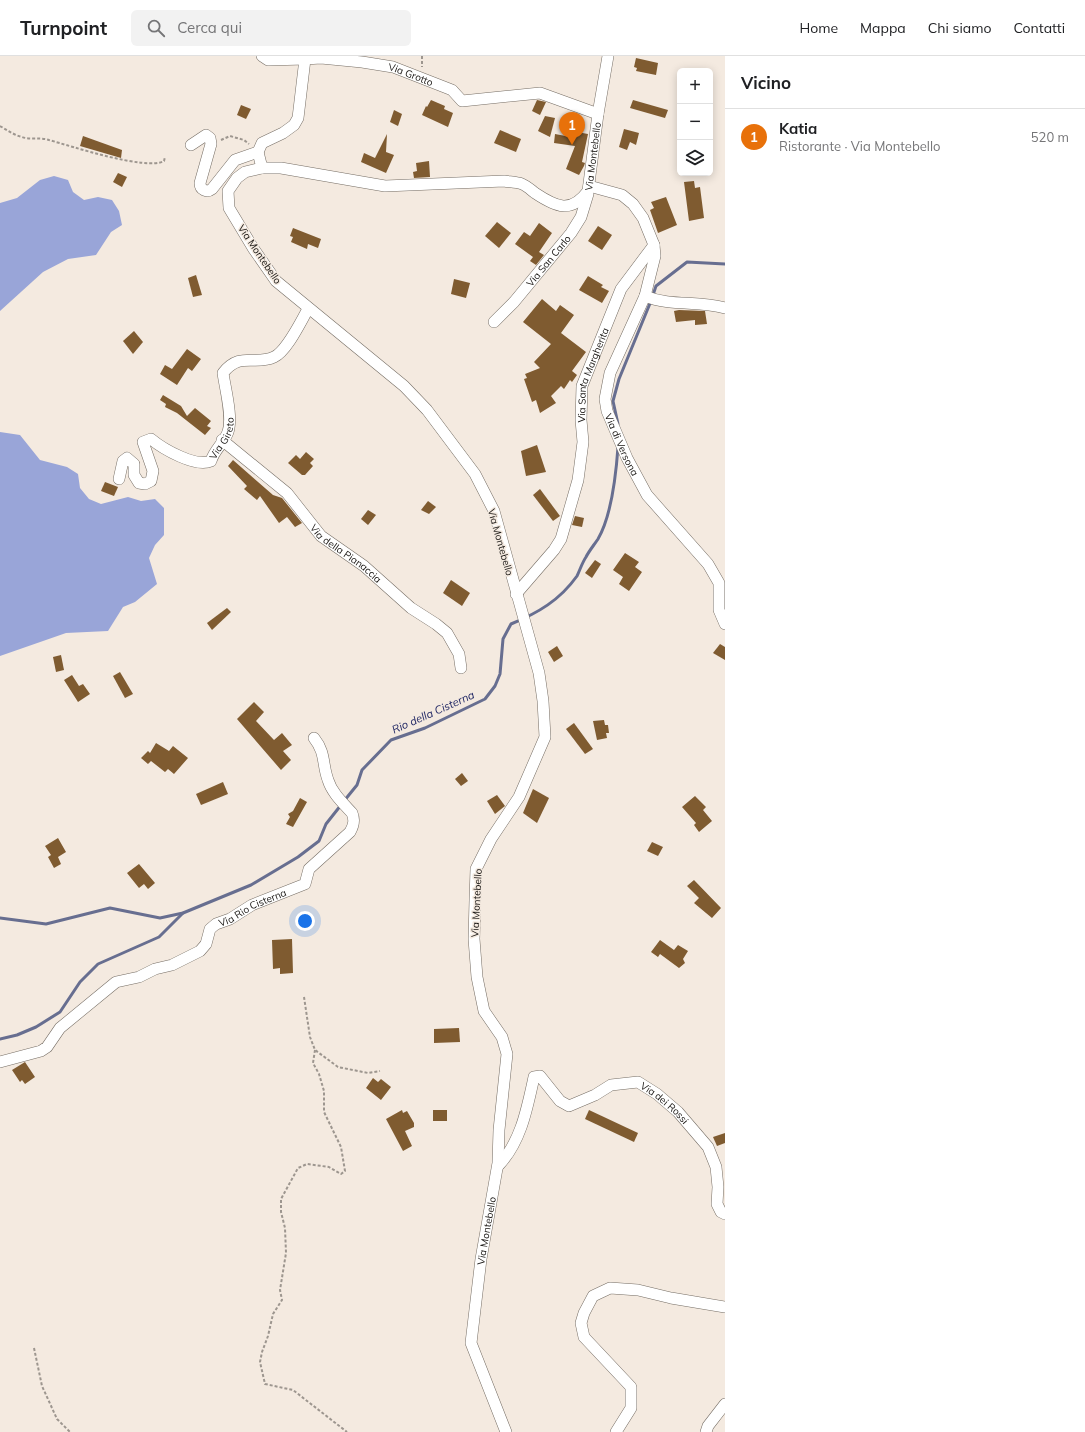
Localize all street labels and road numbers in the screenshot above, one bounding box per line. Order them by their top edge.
street label: Via Grotto [388,60,435,89]
street label: Via Montebello [582,121,604,192]
street label: Via Montebello [235,222,284,287]
street label: Via San Carlo [523,232,574,289]
street label: Via Santa Margherita [575,326,612,423]
street label: Via di Versona [602,412,641,478]
street label: Via Gireto [206,417,237,462]
street label: Via Montebello [485,507,516,577]
street label: Via della Pianaccia [307,522,384,586]
street label: Via Montebello [468,868,485,938]
street label: Via Rio Cisterna [217,886,288,930]
street label: Via dei Rossi [638,1079,691,1127]
street label: Via Montebello [474,1195,499,1266]

